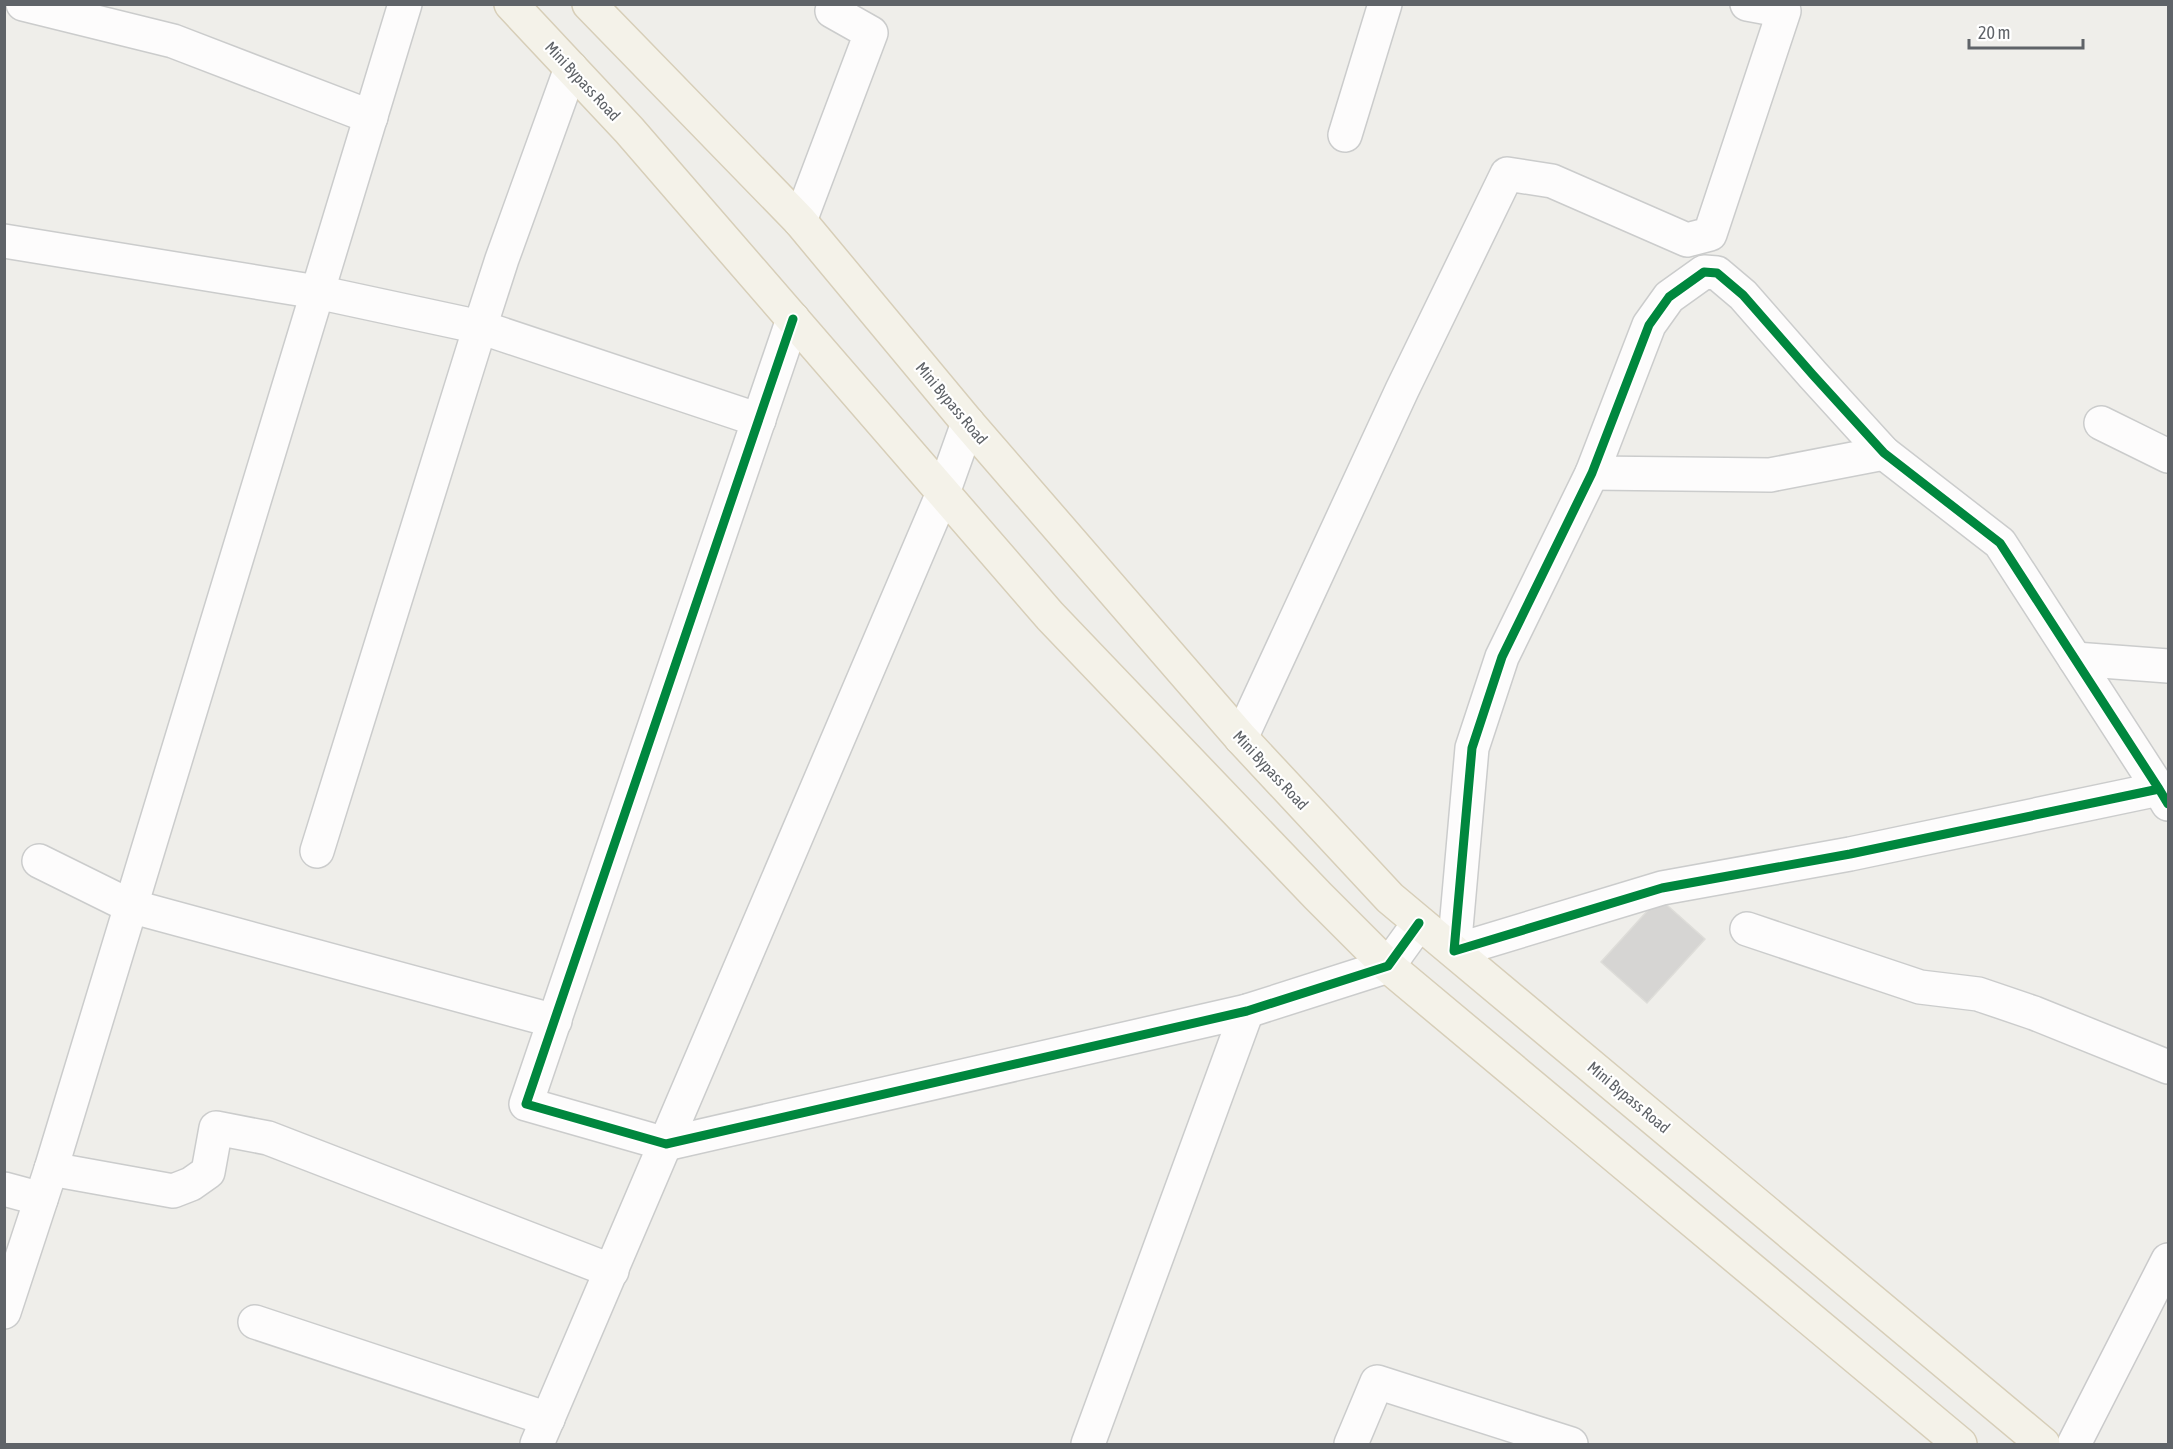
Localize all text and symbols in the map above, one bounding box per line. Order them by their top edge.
scale bar [1969,12,2083,50]
text: 20 m [1978,22,2010,43]
street label: Mini Bypass Road [541,38,624,125]
street label: Mini Bypass Road [912,358,991,448]
street label: Mini Bypass Road [1229,727,1312,814]
street label: Mini Bypass Road [1584,1058,1674,1137]

